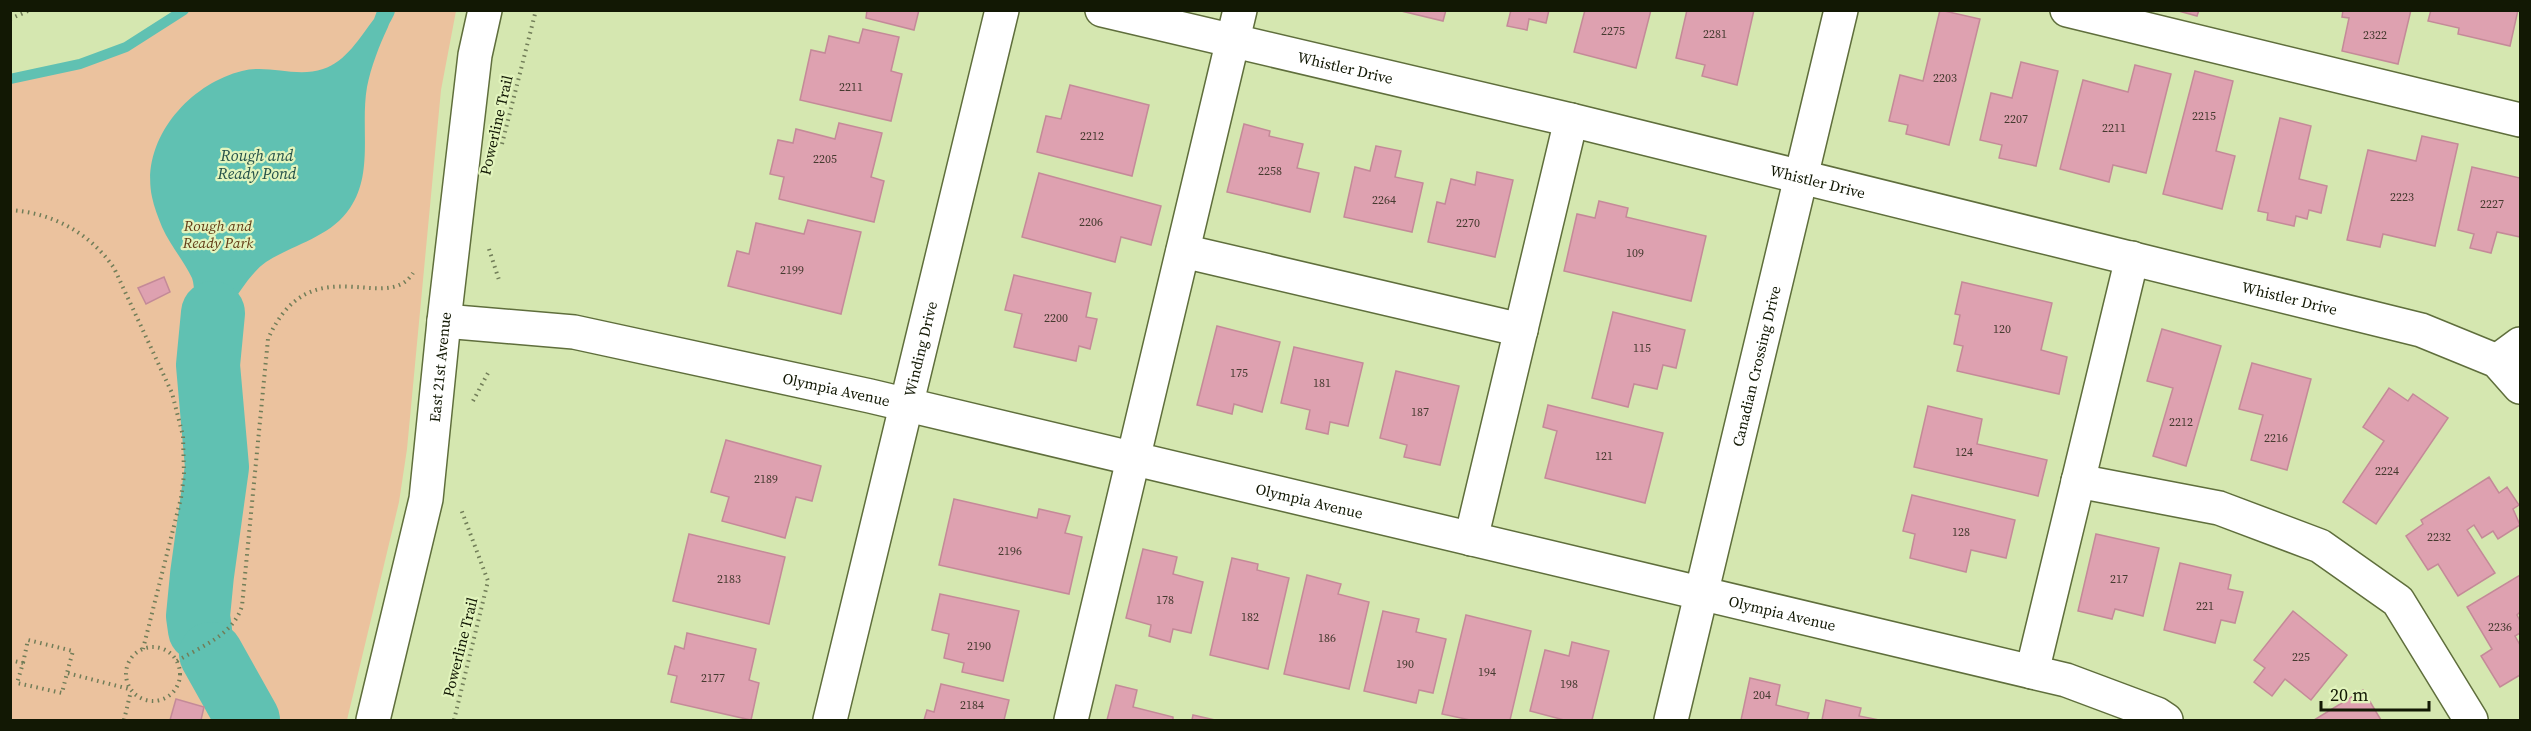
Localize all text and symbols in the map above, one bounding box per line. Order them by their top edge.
house number: 2275 [1601,23,1625,39]
house number: 2281 [1703,26,1727,42]
house number: 2322 [2363,27,2387,43]
street label: Whistler Drive [1296,46,1396,89]
house number: 2203 [1933,70,1957,86]
street label: Powerline Trail [474,72,518,177]
house number: 2211 [839,79,863,95]
house number: 2215 [2192,108,2216,124]
house number: 2207 [2004,111,2028,127]
house number: 2211 [2102,120,2126,136]
house number: 2212 [1080,128,1104,144]
water label: Rough and Ready Pond [217,144,297,184]
house number: 2205 [813,151,837,167]
street label: Whistler Drive [1768,159,1868,203]
house number: 2258 [1258,163,1282,179]
house number: 2223 [2390,189,2414,205]
house number: 2264 [1372,192,1396,208]
house number: 2227 [2480,196,2504,212]
house number: 2206 [1079,214,1103,230]
park label: Rough and Ready Park [182,215,254,253]
house number: 2270 [1456,215,1480,231]
house number: 109 [1626,245,1644,261]
house number: 2199 [780,262,804,278]
street label: Whistler Drive [2240,276,2340,320]
street label: Canadian Crossing Drive [1726,283,1785,449]
street label: Winding Drive [898,299,942,398]
street label: East 21st Avenue [423,310,456,423]
house number: 2200 [1044,310,1068,326]
house number: 120 [1993,321,2011,337]
house number: 115 [1633,340,1651,356]
house number: 175 [1230,365,1248,381]
street label: Olympia Avenue [781,367,893,411]
house number: 181 [1313,375,1331,391]
house number: 187 [1411,404,1429,420]
house number: 2212 [2169,414,2193,430]
house number: 2216 [2264,430,2288,446]
house number: 124 [1955,444,1973,460]
house number: 121 [1595,448,1613,464]
house number: 2224 [2375,463,2399,479]
house number: 2189 [754,471,778,487]
street label: Olympia Avenue [1254,477,1366,523]
house number: 128 [1952,524,1970,540]
house number: 2232 [2427,529,2451,545]
house number: 2196 [998,543,1022,559]
house number: 2183 [717,571,741,587]
house number: 217 [2110,571,2128,587]
street label: Olympia Avenue [1727,590,1838,636]
house number: 178 [1156,592,1174,608]
street label: Powerline Trail [437,594,483,699]
house number: 221 [2196,598,2214,614]
house number: 182 [1241,609,1259,625]
house number: 2236 [2488,619,2512,635]
house number: 186 [1318,630,1336,646]
house number: 2190 [967,638,991,654]
house number: 225 [2292,649,2310,665]
house number: 190 [1396,656,1414,672]
house number: 194 [1478,664,1496,680]
house number: 2177 [701,670,725,686]
scale bar [2321,674,2429,712]
house number: 198 [1560,676,1578,692]
text: 20 m [2330,682,2368,707]
house number: 204 [1753,687,1771,703]
house number: 2184 [960,697,984,713]

